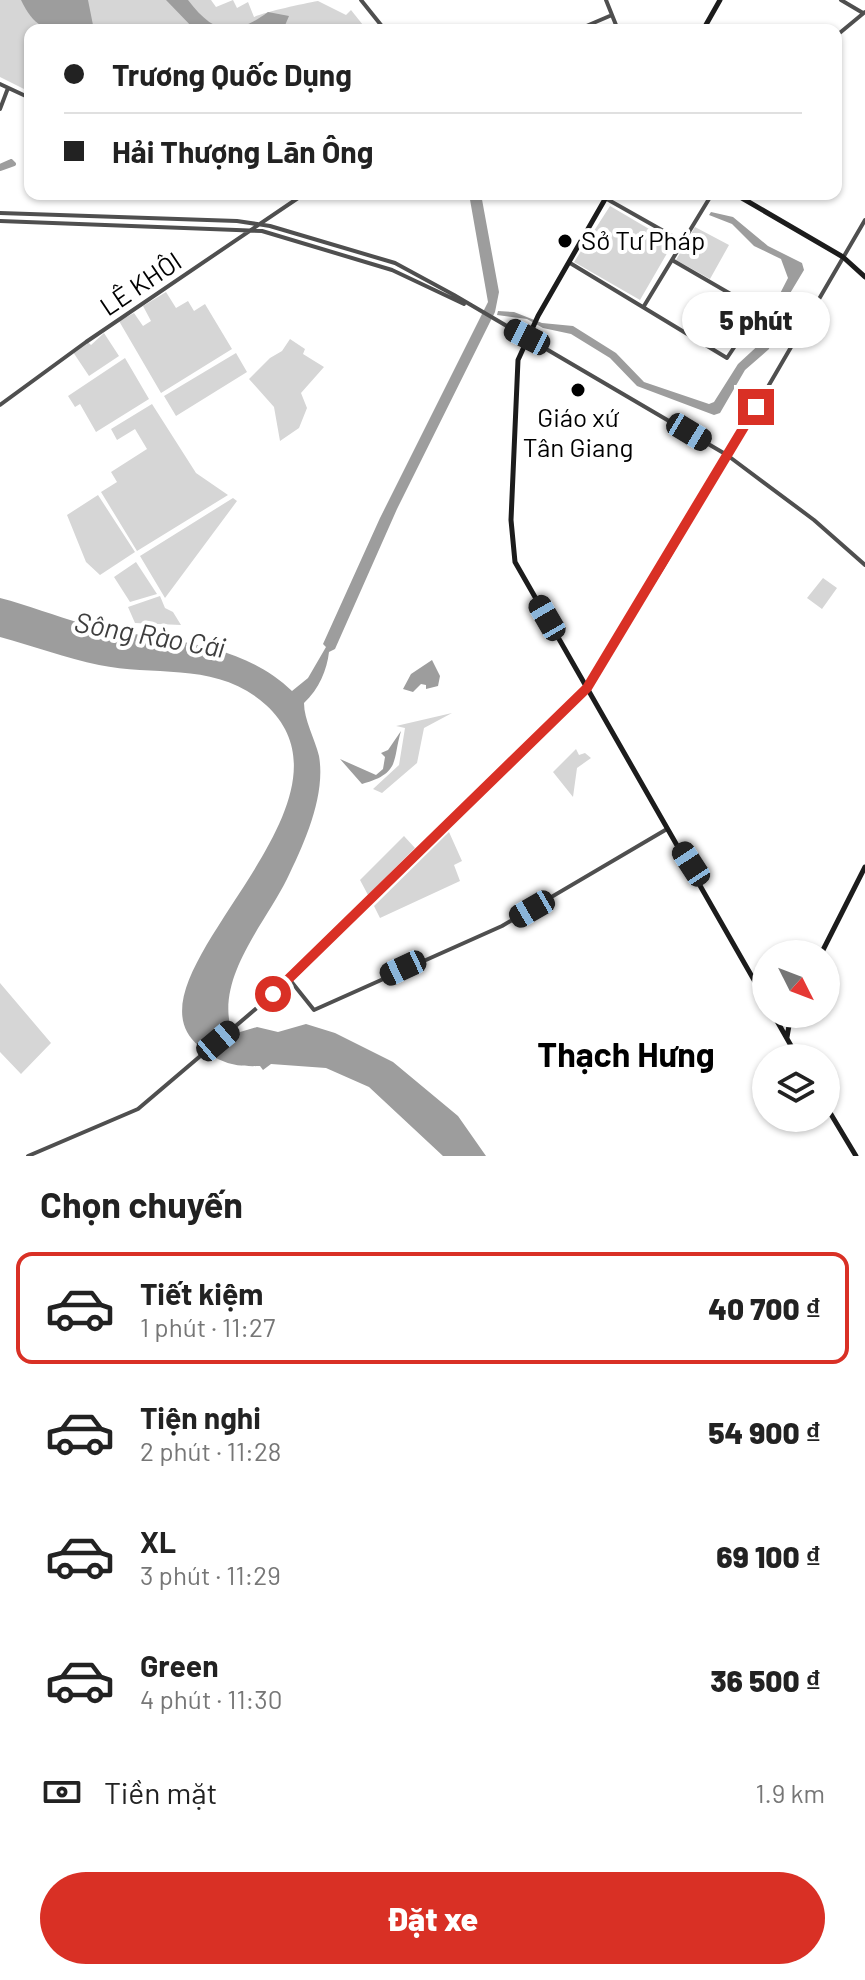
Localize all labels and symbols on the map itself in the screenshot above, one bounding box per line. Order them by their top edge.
place label: Sở Tư Pháp [581,224,705,255]
marker: Sở Tư Pháp [556,232,574,250]
street label: LÊ KHÔI [94,244,187,321]
callout: 5 phút [682,291,830,347]
car [500,315,554,359]
marker: Giáo xứ Tân Giang [569,381,587,399]
route end [738,389,774,425]
place label: Giáo xứ Tân Giang [523,401,633,462]
car [662,409,716,455]
car [525,591,569,645]
water label: Sông Rào Cái [72,604,228,664]
car [668,837,714,891]
car [505,887,559,931]
north arrow [752,940,840,1028]
car [376,947,430,989]
route start [255,976,291,1012]
car [192,1016,244,1066]
district label: Thạch Hưng [537,1033,715,1075]

